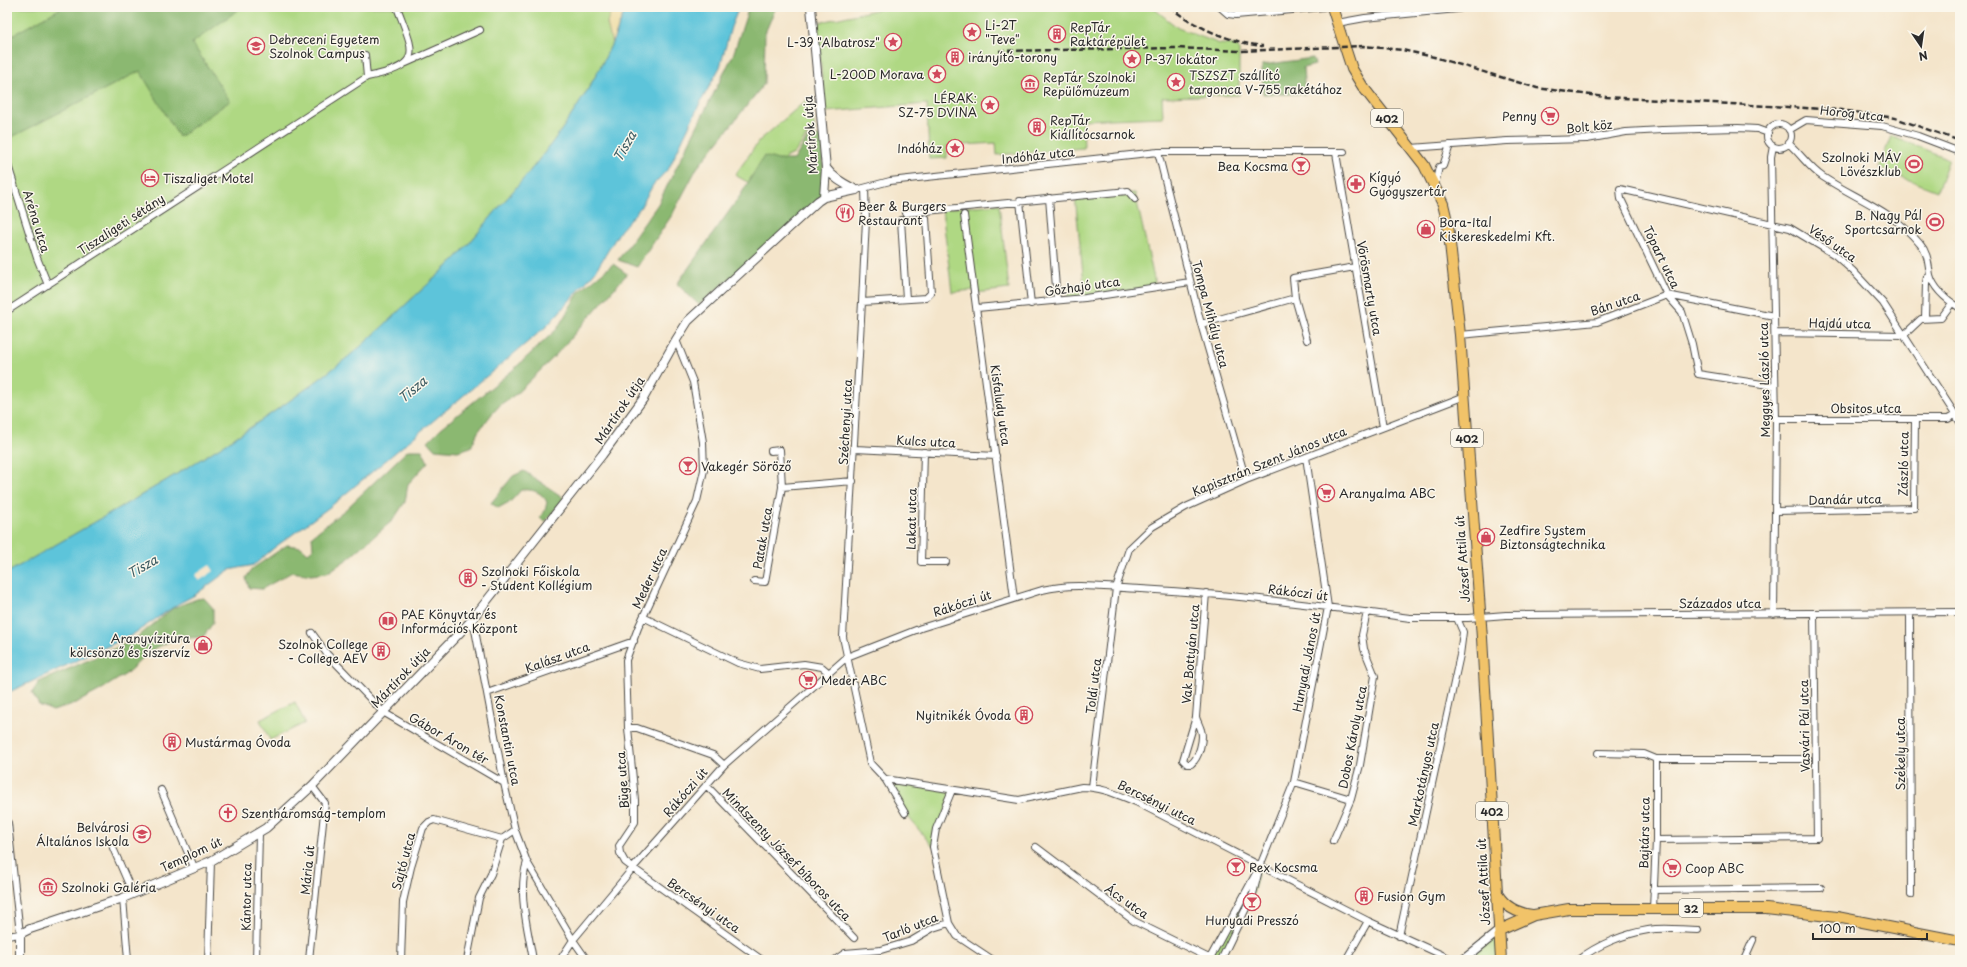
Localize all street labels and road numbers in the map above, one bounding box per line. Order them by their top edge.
street label: Mártírok útja [798,95,822,175]
street label: Horog utca [1819,101,1885,125]
road number: 402 [1371,109,1403,127]
street label: Bolt köz [1565,115,1613,137]
street label: Indóház utca [1001,142,1076,168]
street label: Aréna utca [19,188,55,255]
street label: Tiszaligeti sétány [74,189,168,259]
street label: Véső utca [1805,220,1861,266]
street label: Tópart utca [1639,223,1685,292]
street label: Vörösmarty utca [1353,239,1387,337]
street label: Tompa Mihály utca [1188,258,1234,370]
street label: Gőzhajó utca [1043,272,1121,300]
street label: Bán utca [1588,286,1643,320]
street label: Hajdú utca [1809,313,1872,333]
street label: Meggyes László utca [1754,322,1774,438]
street label: Kisfaludy utca [986,363,1016,447]
street label: Mártírok útja [590,372,649,448]
street label: Széchenyi utca [834,378,856,466]
street label: Obsitos utca [1831,399,1902,417]
street label: Kapisztrán Szent János utca [1189,422,1349,500]
road number: 402 [1451,429,1483,447]
street label: Kulcs utca [896,430,957,452]
street label: Zászló utca [1893,431,1913,497]
street label: Lakat utca [901,487,921,550]
street label: Dandár utca [1808,489,1883,509]
street label: Patak utca [748,505,776,570]
street label: József Attila út [1450,515,1474,603]
street label: Meder utca [627,544,671,611]
street label: Rákóczi út [1267,579,1329,605]
street label: Rákóczi út [931,585,994,621]
street label: Százados utca [1679,594,1762,612]
street label: Vak Bottyán utca [1177,603,1203,705]
street label: Hunyadi János út [1287,610,1325,713]
street label: Kalász utca [522,637,592,677]
street label: Mártírok útja [366,642,434,711]
street label: Toldi utca [1081,657,1105,715]
street label: Vasvári Pál utca [1794,679,1814,773]
street label: Dobos Károly utca [1333,683,1371,790]
street label: Konstantin utca [490,693,526,787]
street label: Gábor Áron tér [406,708,493,768]
street label: Székely utca [1891,717,1909,791]
street label: Markotányos utca [1403,720,1443,828]
street label: Büge utca [611,750,633,809]
street label: Rákóczi út [658,763,712,821]
street label: Bercsényi utca [1115,775,1200,829]
street label: Mindszenty József bíboros utca [719,784,856,925]
street label: Bajtárs utca [1634,797,1654,869]
road number: 402 [1476,802,1508,820]
street label: Sajtó utca [387,830,419,892]
street label: Templom út [157,832,225,876]
street label: József Attila út [1472,838,1494,926]
street label: Mária út [295,844,319,896]
street label: Kántor utca [236,862,256,931]
street label: Bercsényi utca [664,873,745,937]
street label: Ács utca [1101,879,1153,923]
road number: 32 [1679,899,1703,917]
street label: Tarló utca [880,908,941,946]

